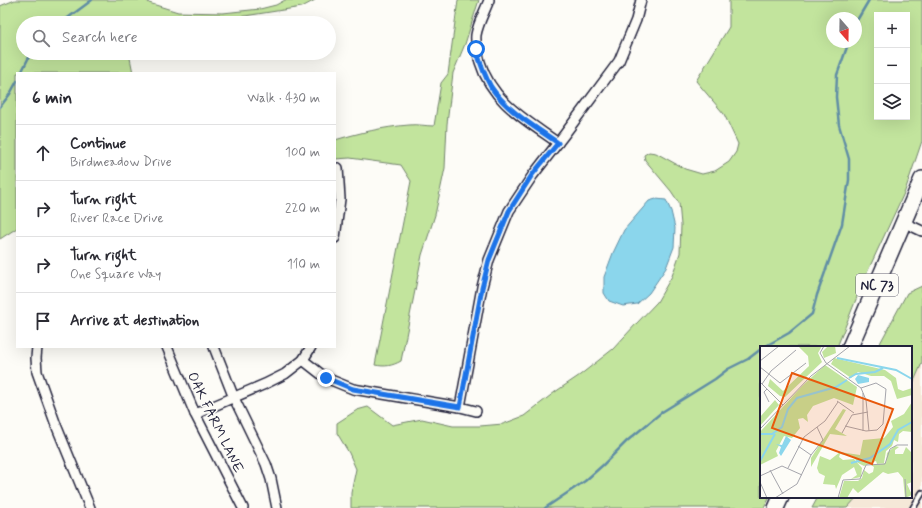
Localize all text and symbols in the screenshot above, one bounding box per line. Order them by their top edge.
north arrow [826,12,862,48]
map controls [874,12,910,120]
button: + [874,12,910,48]
search box [16,16,336,60]
icon: search [30,27,52,49]
text: Search here [62,28,138,48]
route start [467,40,485,58]
button: − [874,48,910,84]
button: layers [874,84,910,120]
text: 6 min [32,87,72,109]
text: Walk · 430 m [247,90,320,107]
text: Continue [70,134,126,154]
icon: ahead [32,142,54,164]
text: 100 m [285,144,320,161]
text: Birdmeadow Drive [70,154,172,171]
text: Turn right [70,190,137,210]
icon: right [32,198,54,220]
text: 220 m [285,200,320,217]
text: River Race Drive [70,210,164,227]
text: Turn right [70,246,137,266]
icon: right [32,254,54,276]
text: 110 m [287,256,320,273]
text: One Square Way [70,266,161,283]
road number: NC 73 [856,274,898,296]
icon: arrive [32,310,54,332]
text: Arrive at destination [70,311,199,331]
inset map [760,346,912,498]
street label: OAK FARM LANE [183,369,247,476]
route end [317,369,335,387]

